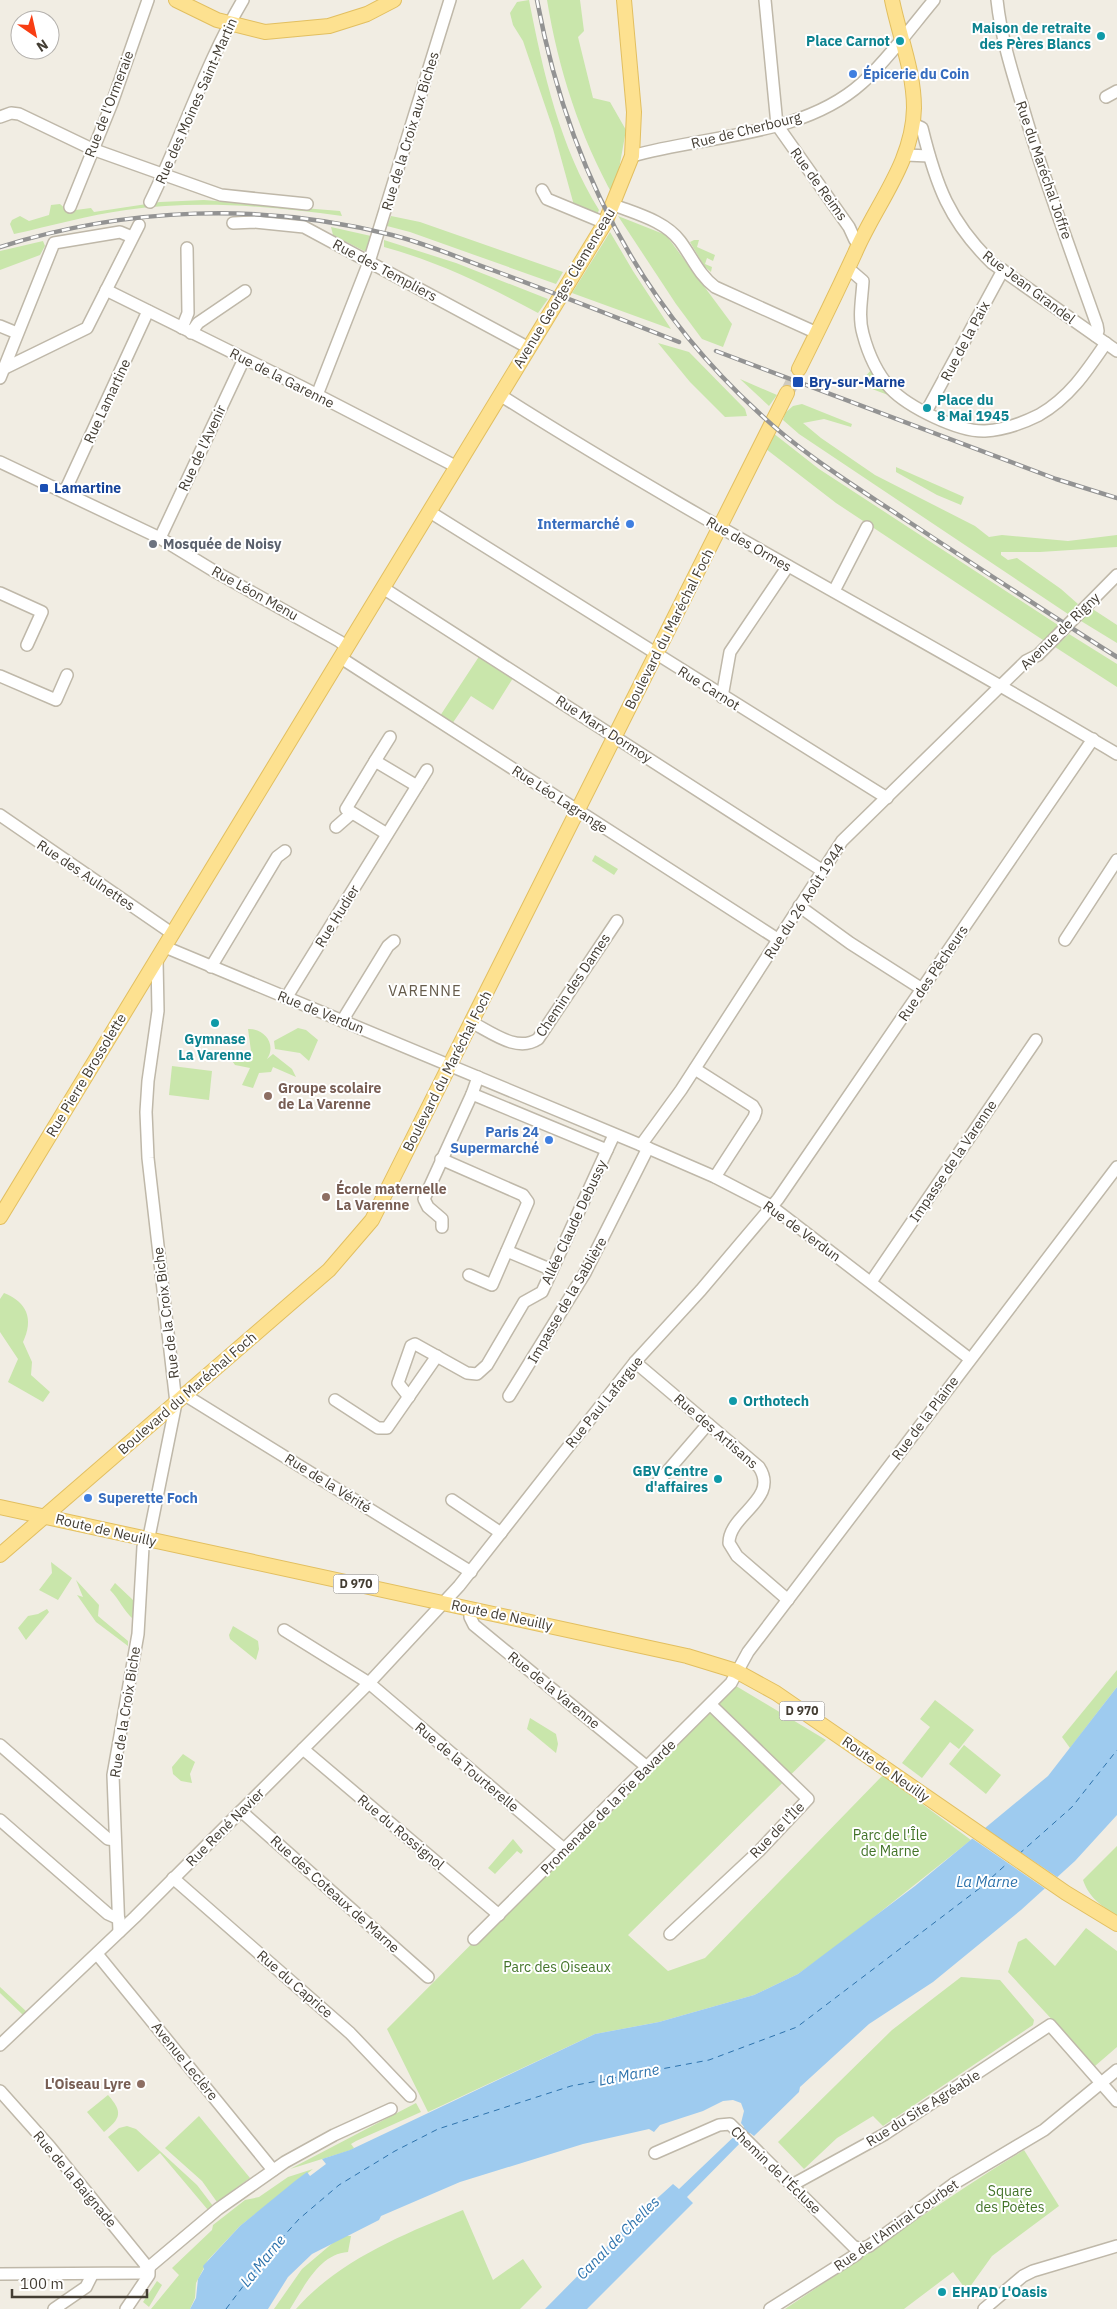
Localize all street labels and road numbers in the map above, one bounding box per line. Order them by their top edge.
street label: Rue des Moines Saint-Martin [151,15,241,187]
street label: Rue de l'Ormeraie [80,48,138,160]
street label: Rue de la Croix aux Biches [377,49,443,213]
street label: Rue du Maréchal Joffre [1012,98,1076,242]
street label: Rue de Cherbourg [689,108,803,152]
street label: Rue de Reims [786,144,852,224]
street label: Avenue Georges Clemenceau [509,205,619,371]
street label: Rue des Templiers [330,235,441,305]
street label: Rue Jean Grandel [979,246,1079,328]
street label: Rue de la Paix [936,298,994,384]
street label: Rue de la Garenne [227,344,338,412]
street label: Rue Lamartine [80,356,135,446]
street label: Rue de l'Avenir [174,402,230,494]
street label: Rue des Ormes [703,512,795,576]
street label: Boulevard du Maréchal Foch [621,546,717,712]
street label: Rue Léon Menu [208,562,302,624]
street label: Avenue de Rigny [1016,588,1104,674]
street label: Rue Carnot [675,662,743,714]
street label: Rue Marx Dormoy [552,691,656,767]
street label: Rue Léo Lagrange [509,761,612,837]
street label: Rue des Aulnettes [34,836,139,915]
street label: Rue du 26 Août 1944 [760,840,848,962]
street label: Rue Hudier [311,881,363,951]
street label: Rue des Pêcheurs [894,921,972,1025]
street label: Chemin des Dames [532,930,614,1040]
street label: Rue de Verdun [275,986,367,1038]
street label: Boulevard du Maréchal Foch [399,988,495,1154]
street label: Rue Pierre Brossolette [42,1010,130,1140]
street label: Impasse de la Varenne [905,1096,1001,1226]
street label: Allée Claude Debussy [537,1157,611,1287]
street label: Rue de Verdun [760,1197,844,1265]
street label: Impasse de la Sablière [523,1233,611,1366]
street label: Rue de la Croix Biche [149,1246,183,1380]
street label: Boulevard du Maréchal Foch [114,1328,260,1458]
street label: Rue Paul Lafargue [561,1352,647,1452]
street label: Rue de la Plaine [888,1372,963,1464]
street label: Rue des Artisans [670,1390,762,1473]
street label: Rue de la Vérité [281,1449,375,1517]
street label: Route de Neuilly [54,1510,158,1550]
road number: D 970 [334,1575,378,1594]
street label: Route de Neuilly [450,1595,554,1635]
street label: Rue de la Croix Biche [106,1645,144,1779]
street label: Rue de la Varenne [504,1647,604,1733]
road number: D 970 [780,1702,824,1720]
street label: Rue de la Tourterelle [411,1718,523,1816]
street label: Route de Neuilly [839,1732,933,1806]
street label: Promenade de la Pie Bavarde [537,1735,680,1878]
street label: Rue René Navier [182,1784,268,1870]
street label: Rue du Rossignol [354,1790,448,1874]
street label: Rue de l'Île [746,1798,808,1862]
street label: Rue des Coteaux de Marne [267,1831,403,1957]
street label: Rue du Caprice [253,1946,337,2022]
street label: Avenue Leclère [148,2018,222,2104]
street label: Rue du Site Agréable [863,2066,984,2150]
street label: Chemin de l'Écluse [727,2121,826,2218]
street label: Rue de la Baignade [29,2127,121,2231]
street label: Rue de l'Amiral Courbet [830,2175,962,2275]

